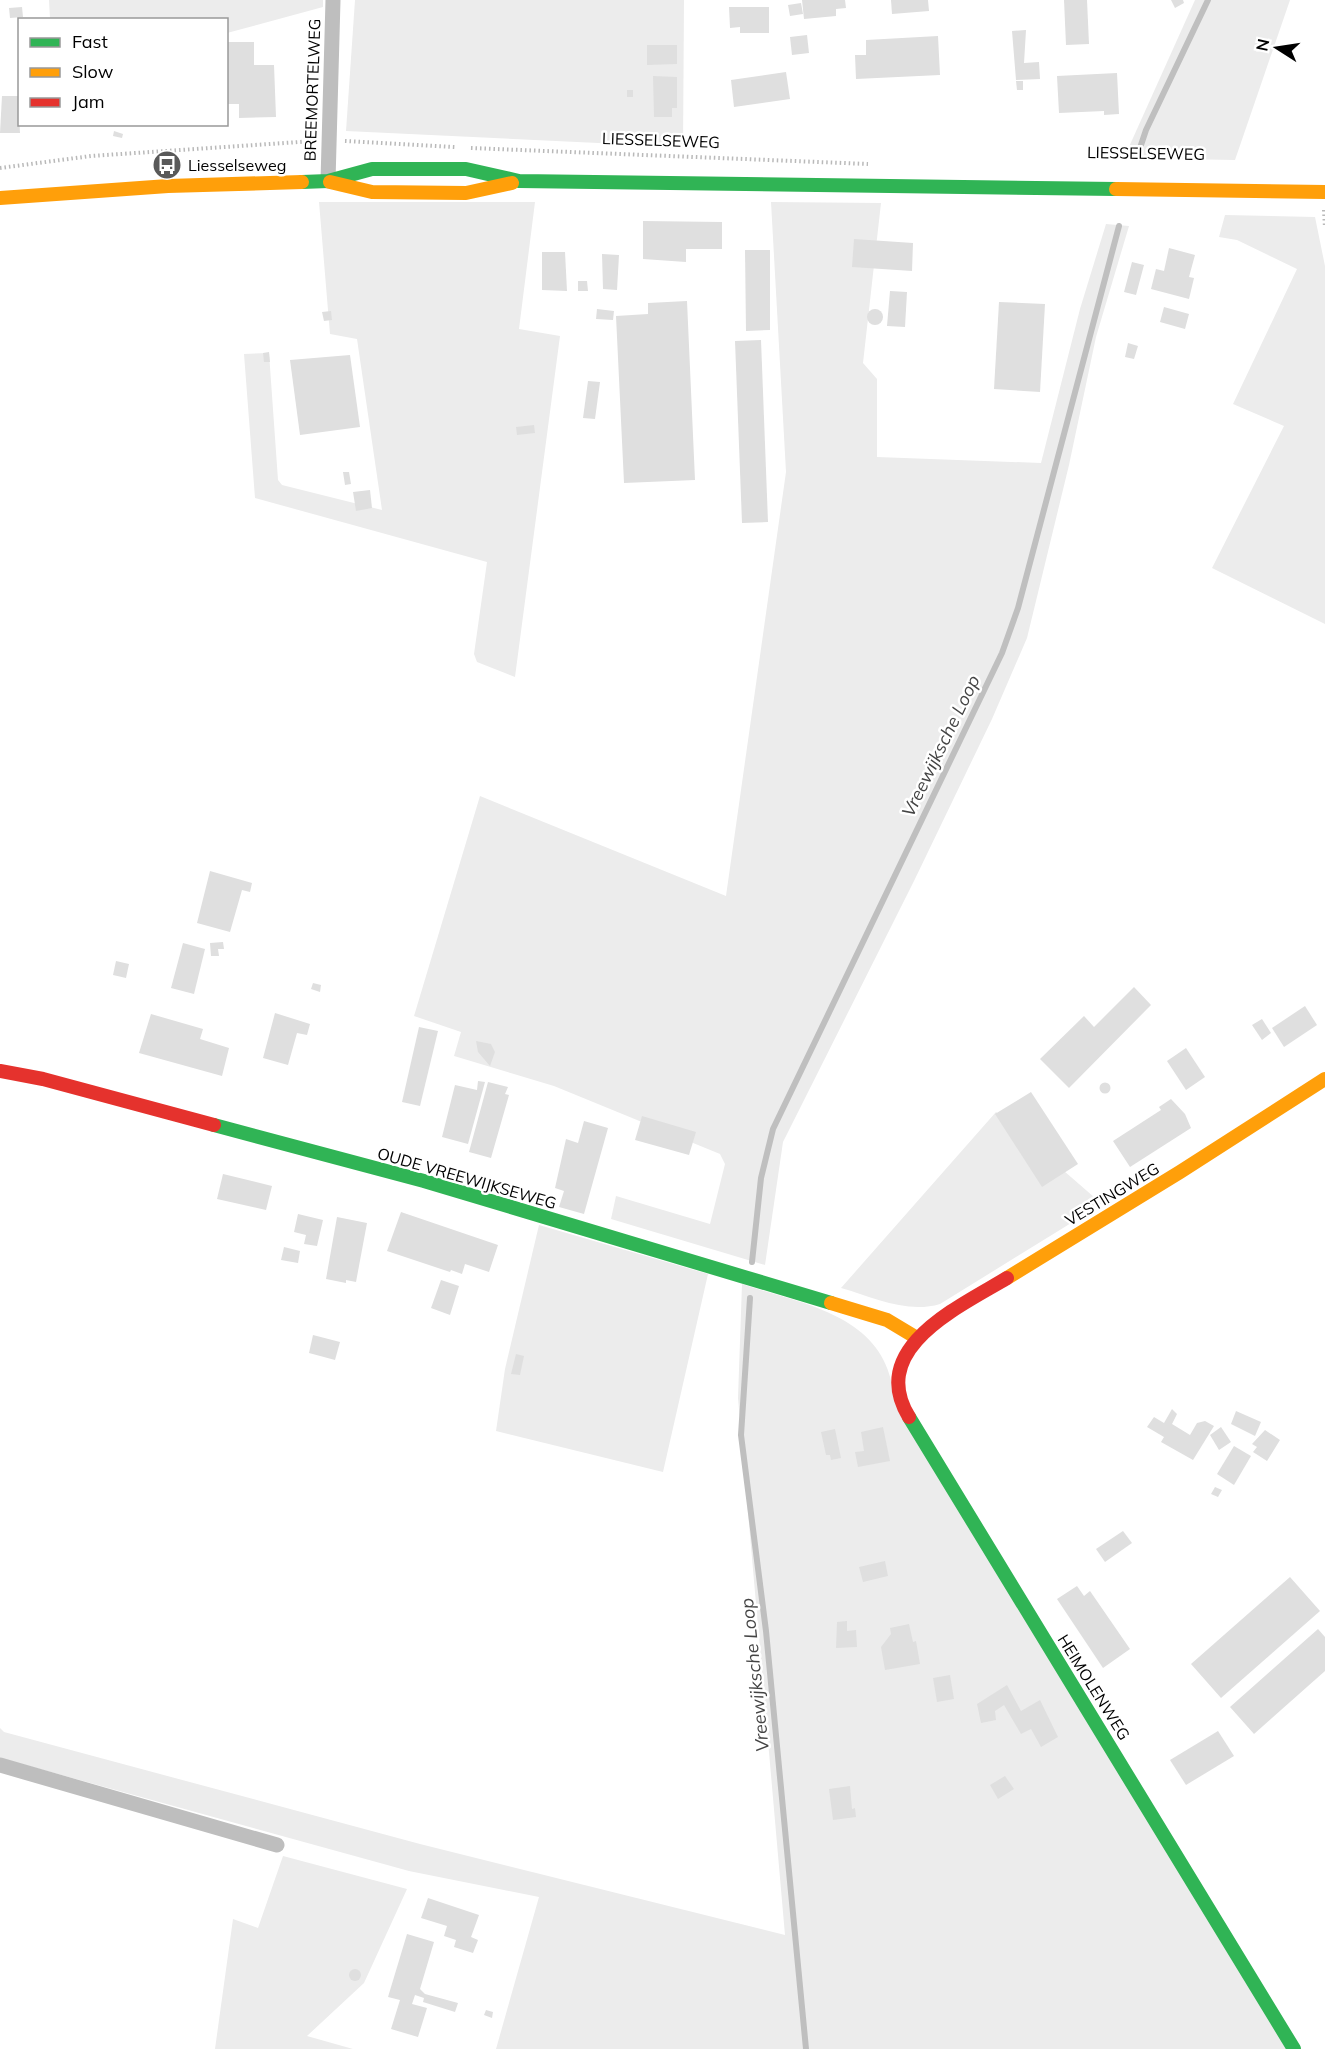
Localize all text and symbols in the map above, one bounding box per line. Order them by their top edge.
legend [18,18,228,126]
street label: BREEMORTELWEG [300,18,324,162]
north arrow [1247,18,1307,78]
text: Fast [72,30,108,53]
text: N [1251,37,1273,53]
text: Slow [72,60,114,83]
text: Jam [72,90,105,113]
street label: LIESSELSEWEG [602,128,720,152]
street label: LIESSELSEWEG [1087,142,1205,164]
bus stop icon: Liesselseweg [151,149,183,181]
place label: Liesselseweg [188,155,286,175]
water label: Vreewijksche Loop [896,671,985,820]
street label: OUDE VREEWIJKSEWEG [375,1143,559,1213]
street label: VESTINGWEG [1061,1158,1163,1230]
water label: Vreewijksche Loop [735,1597,774,1753]
street label: HEIMOLENWEG [1054,1630,1134,1744]

